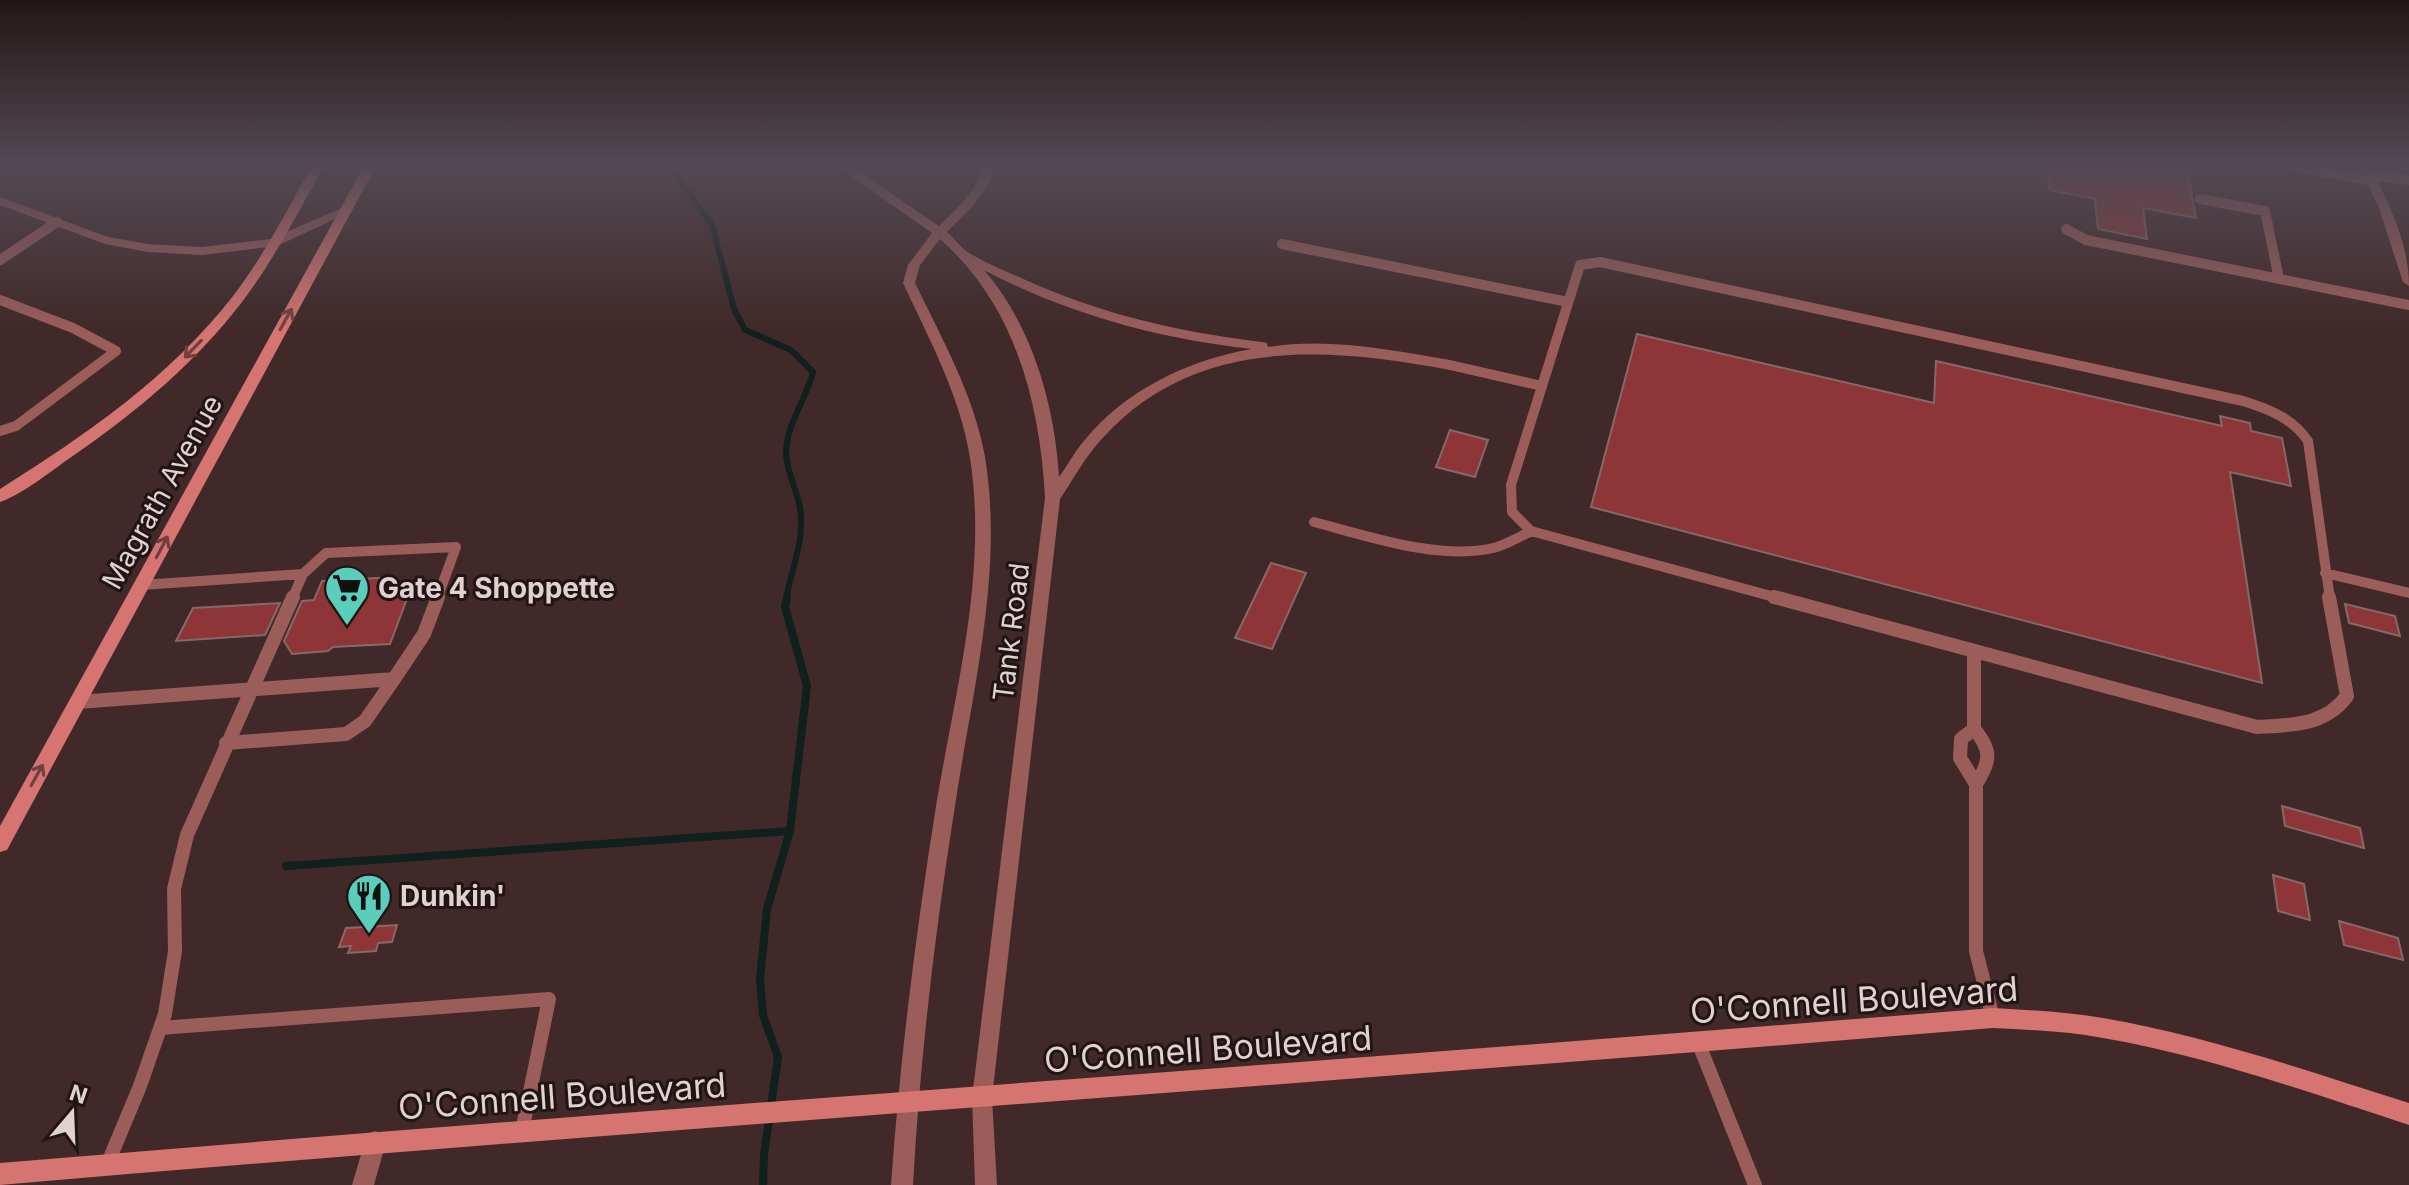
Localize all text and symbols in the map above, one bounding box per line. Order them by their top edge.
one-way arrow [279,308,295,331]
one-way arrow [183,339,202,359]
street label: Magrath Avenue [95,389,229,595]
one-way arrow [154,536,170,559]
street label: Tank Road [986,561,1036,703]
supermarket icon: Gate 4 Shoppette [323,564,371,627]
place label: Gate 4 Shoppette [378,571,615,605]
one-way arrow [30,764,46,788]
restaurant icon: Dunkin' [345,872,393,935]
place label: Dunkin' [400,879,505,913]
street label: O'Connell Boulevard [1689,968,2019,1031]
street label: O'Connell Boulevard [1043,1017,1373,1080]
street label: O'Connell Boulevard [397,1064,727,1127]
north arrow [32,1073,112,1153]
text: N [66,1079,91,1109]

